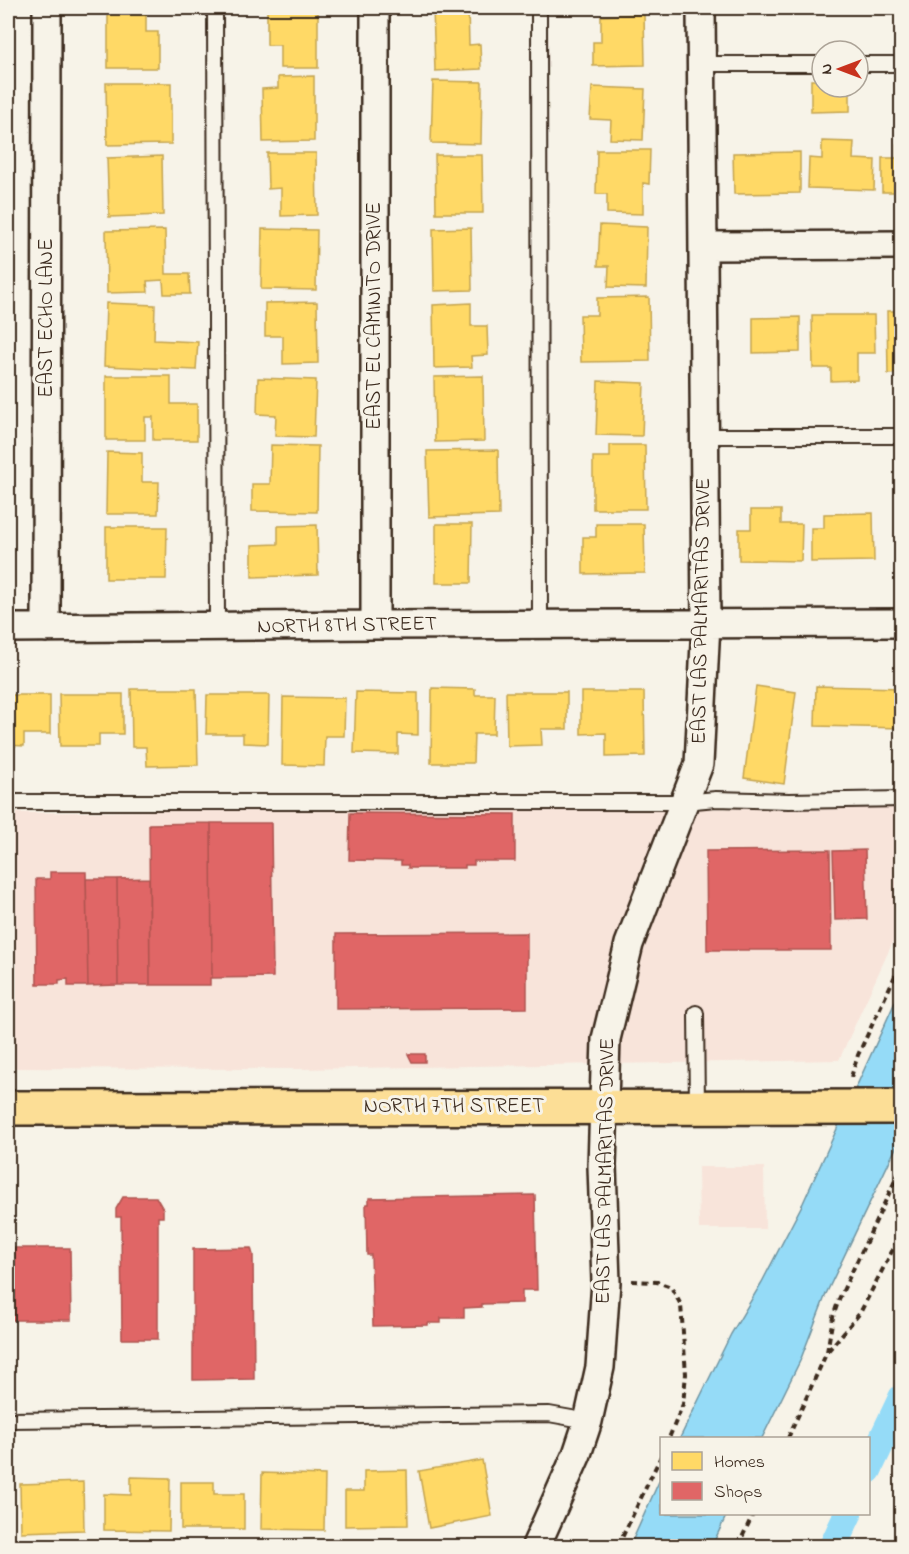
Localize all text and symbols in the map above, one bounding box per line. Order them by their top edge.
north arrow [810,39,870,99]
text: N [815,63,839,74]
street label: EAST EL CAMINITO DRIVE [360,202,390,430]
street label: EAST ECHO LANE [32,238,62,398]
street label: EAST LAS PALMARITAS DRIVE [685,477,719,745]
street label: NORTH 8TH STREET [257,609,437,643]
street label: EAST LAS PALMARITAS DRIVE [589,1037,623,1305]
street label: NORTH 7TH STREET [364,1092,544,1122]
legend [660,1437,870,1515]
text: Homes [714,1450,765,1476]
text: Shops [714,1480,762,1506]

